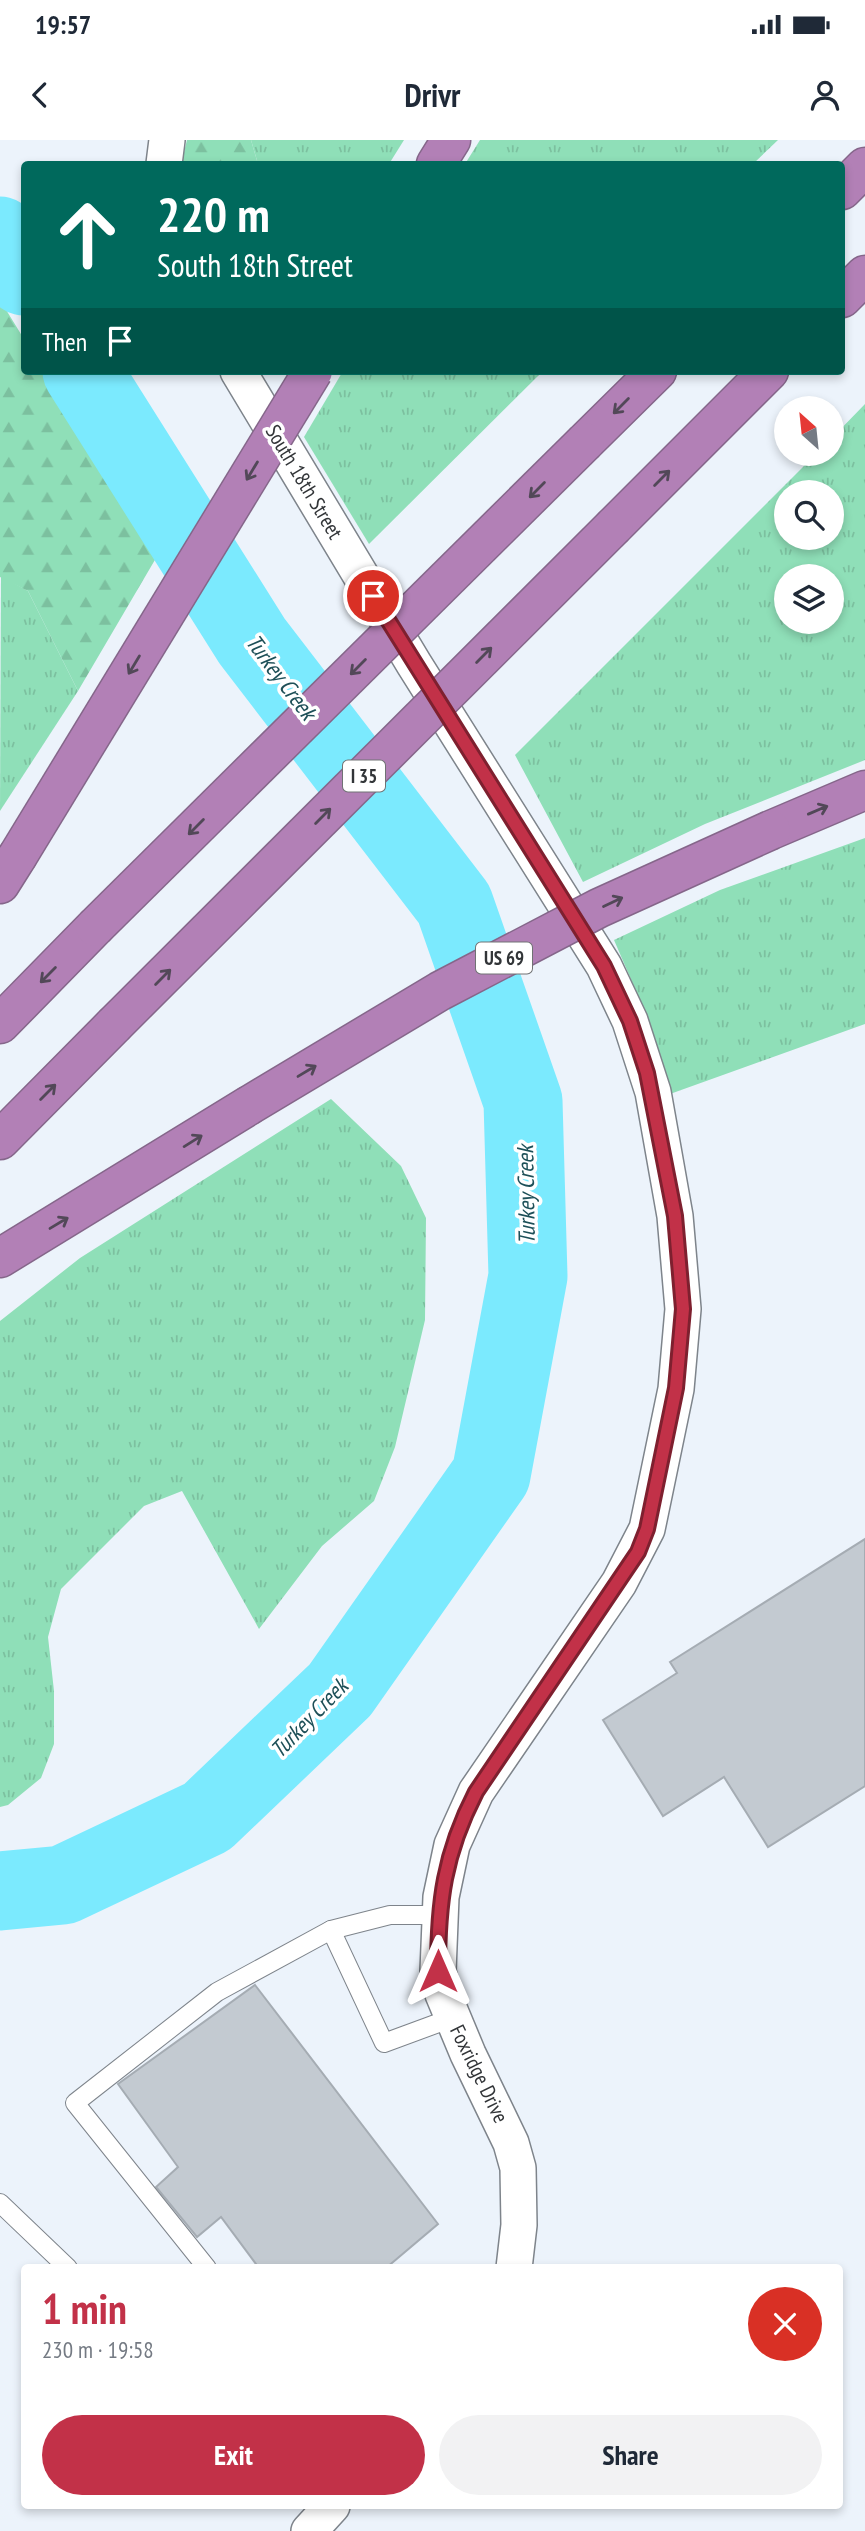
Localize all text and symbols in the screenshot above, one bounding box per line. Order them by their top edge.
text: 19:57 [35,8,91,41]
text: Drivr [405,74,460,116]
icon: back [21,76,59,114]
icon: person [806,76,844,114]
text: 220 m [157,182,270,246]
icon: ahead [42,189,133,280]
text: South 18th Street [157,244,353,286]
icon: arrive [101,322,139,360]
text: Then [42,325,87,358]
north arrow [774,396,844,466]
map controls [774,396,844,634]
one-way arrow [613,398,630,415]
street label: South 18th Street [260,420,349,544]
one-way arrow [245,461,259,481]
one-way arrow [653,469,670,486]
button: search [774,480,844,550]
one-way arrow [529,481,546,498]
button: layers [774,564,844,634]
pin [343,566,403,626]
icon: arrive [354,577,392,615]
water label: Turkey Creek [240,628,325,728]
one-way arrow [476,647,493,664]
one-way arrow [126,655,140,675]
one-way arrow [350,658,367,675]
road number: I 35 [343,761,385,792]
one-way arrow [806,802,828,815]
one-way arrow [315,808,332,825]
one-way arrow [188,819,205,836]
one-way arrow [602,895,623,908]
road number: US 69 [476,943,532,974]
one-way arrow [39,967,56,984]
one-way arrow [154,969,171,986]
one-way arrow [296,1064,316,1078]
one-way arrow [40,1083,57,1100]
one-way arrow [182,1133,202,1147]
water label: Turkey Creek [510,1142,541,1245]
one-way arrow [48,1215,68,1229]
water label: Turkey Creek [264,1670,356,1764]
position arrow [401,1934,475,2008]
street label: Foxridge Drive [444,2020,515,2127]
text: 1 min [42,2281,127,2336]
button: close [748,2287,822,2361]
text: 230 m · 19:58 [42,2335,154,2364]
button: Exit [42,2415,425,2495]
button: Share [439,2415,822,2495]

